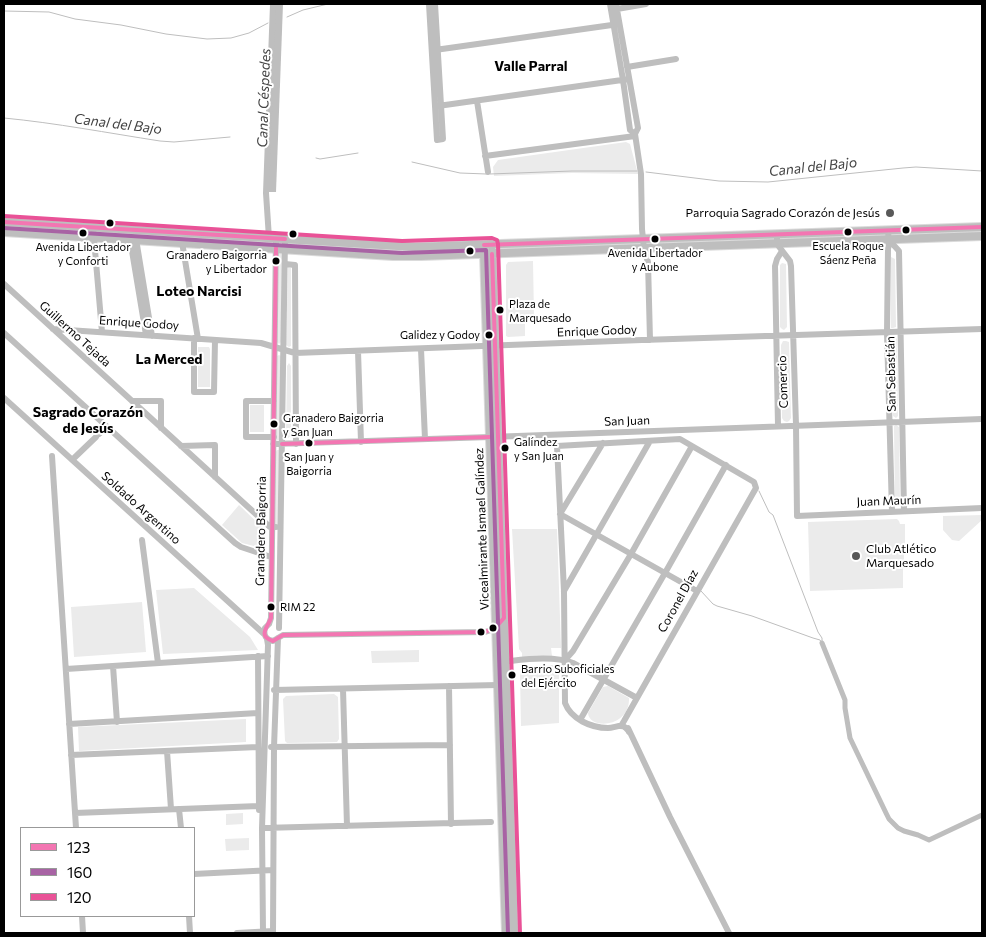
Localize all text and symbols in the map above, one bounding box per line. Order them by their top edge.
water label: Canal Céspedes [254,48,274,148]
district label: Valle Parral [494,58,568,74]
water label: Canal del Bajo [73,110,163,138]
water label: Canal del Bajo [768,154,858,180]
place label: Parroquia Sagrado Corazón de Jesús [685,206,880,220]
marker: Parroquia Sagrado Corazón de Jesús [884,207,896,219]
unlabelled marker [105,218,115,228]
unlabelled marker [901,225,911,235]
marker: Escuela Roque Sáenz Peña [843,227,853,237]
marker: Avenida Libertador y Conforti [78,228,88,238]
unlabelled marker [288,229,298,239]
marker: Avenida Libertador y Aubone [650,234,660,244]
place label: Escuela Roque Sáenz Peña [812,239,884,265]
place label: Avenida Libertador y Conforti [35,240,131,266]
unlabelled marker [465,246,475,256]
place label: Avenida Libertador y Aubone [607,246,703,272]
place label: Granadero Baigorria y Libertador [166,248,267,274]
marker: Granadero Baigorria y Libertador [271,256,281,266]
district label: Loteo Narcisi [156,283,242,299]
place label: Plaza de Marquesado [509,297,571,323]
street label: Guillermo Tejada [36,298,114,370]
marker: Plaza de Marquesado [495,305,505,315]
street label: Enrique Godoy [98,313,180,333]
street label: Enrique Godoy [557,322,637,340]
place label: Galidez y Godoy [400,328,480,342]
marker: Galidez y Godoy [484,330,494,340]
street label: San Sebastián [883,336,899,412]
district label: La Merced [136,351,202,367]
street label: Comercio [775,355,791,409]
district label: Sagrado Corazón de Jesús [33,404,143,437]
place label: Granadero Baigorria y San Juan [283,411,384,437]
street label: San Juan [604,413,650,429]
marker: Granadero Baigorria y San Juan [269,419,279,429]
place label: Galíndez y San Juan [514,435,564,461]
marker: San Juan y Baigorria [304,438,314,448]
marker: Galíndez y San Juan [500,443,510,453]
street label: Vicealmirante Ismael Galíndez [472,448,492,610]
place label: San Juan y Baigorria [284,450,334,476]
street label: Soldado Argentino [98,469,184,547]
street label: Granadero Baigorria [253,476,269,586]
street label: Juan Maurín [856,493,922,509]
place label: Club Atlético Marquesado [866,542,936,570]
marker: Club Atlético Marquesado [850,550,862,562]
street label: Coronel Díaz [655,567,701,635]
place label: RIM 22 [280,600,315,614]
marker: RIM 22 [266,602,276,612]
unlabelled marker [488,623,498,633]
unlabelled marker [476,627,486,637]
place label: Barrio Suboficiales del Ejército [521,662,615,688]
marker: Barrio Suboficiales del Ejército [507,670,517,680]
legend [20,827,195,917]
text: 123 [67,838,90,856]
text: 160 [67,863,92,881]
text: 120 [67,888,91,906]

